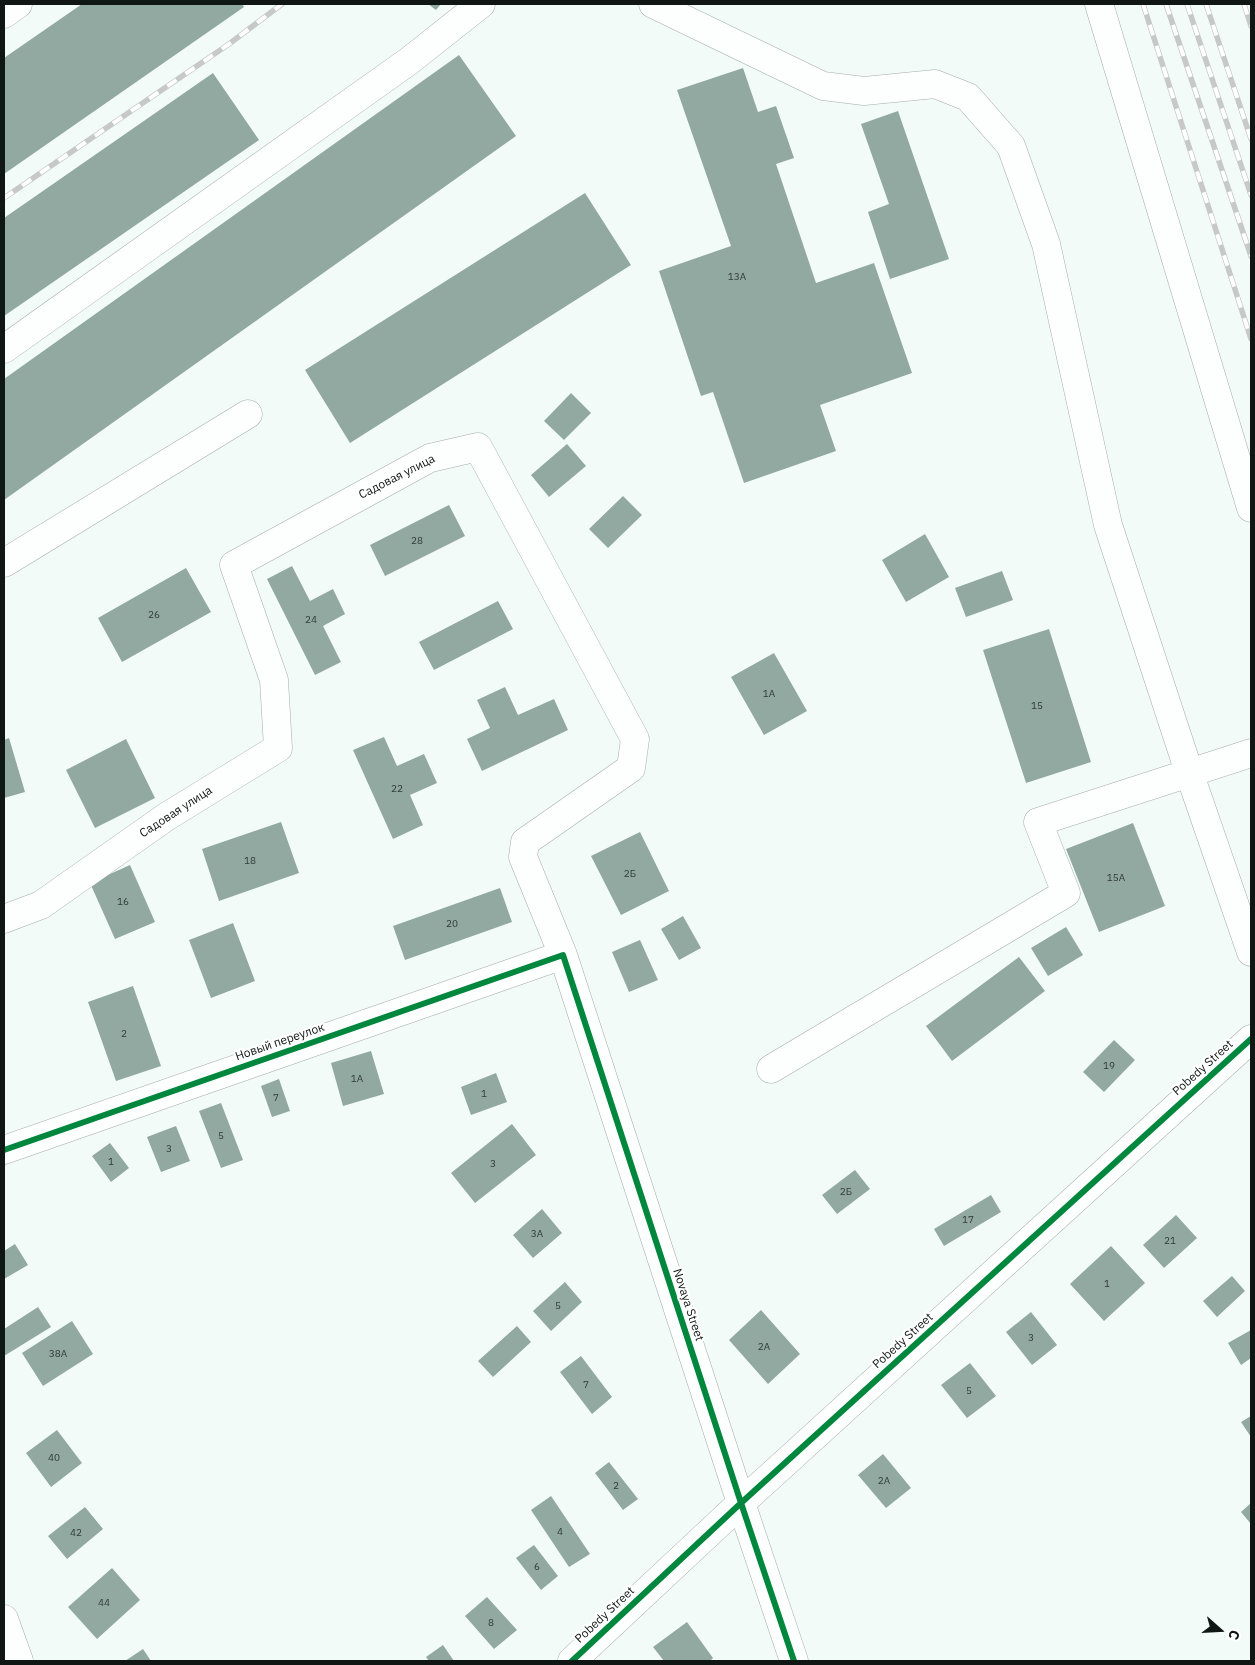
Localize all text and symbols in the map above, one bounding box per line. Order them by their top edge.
house number: 13А [728,271,746,283]
street label: Садовая улица [357,452,437,502]
house number: 28 [411,535,423,547]
house number: 26 [148,609,160,621]
house number: 24 [305,614,317,626]
house number: 1А [763,688,775,700]
house number: 15 [1031,700,1043,712]
street label: Садовая улица [137,783,215,841]
house number: 22 [391,783,403,795]
house number: 18 [244,855,256,867]
house number: 2Б [624,868,636,880]
house number: 15А [1107,872,1125,884]
house number: 16 [117,896,129,908]
house number: 20 [446,918,458,930]
street label: Новый переулок [234,1020,326,1064]
house number: 2 [121,1028,127,1040]
street label: Pobedy Street [1170,1037,1236,1099]
house number: 19 [1103,1060,1115,1072]
house number: 1А [351,1073,363,1085]
house number: 1 [481,1088,487,1100]
house number: 7 [273,1092,279,1104]
house number: 5 [218,1130,224,1142]
house number: 3 [166,1143,172,1155]
house number: 1 [108,1156,114,1168]
house number: 3 [490,1158,496,1170]
house number: 2Б [840,1186,852,1198]
house number: 17 [962,1214,974,1226]
house number: 3А [531,1228,543,1240]
house number: 21 [1164,1235,1176,1247]
street label: Novaya Street [670,1267,706,1343]
house number: 1 [1104,1278,1110,1290]
house number: 5 [555,1300,561,1312]
street label: Pobedy Street [870,1310,936,1372]
house number: 3 [1028,1332,1034,1344]
house number: 2А [758,1341,770,1353]
house number: 38А [49,1348,67,1360]
house number: 7 [583,1379,589,1391]
house number: 5 [966,1385,972,1397]
house number: 40 [48,1452,60,1464]
house number: 2А [878,1475,890,1487]
house number: 2 [613,1480,619,1492]
house number: 4 [557,1526,563,1538]
house number: 42 [70,1527,82,1539]
house number: 6 [534,1561,540,1573]
street label: Pobedy Street [572,1584,638,1646]
house number: 44 [98,1597,110,1609]
north arrow [1195,1605,1245,1655]
house number: 8 [488,1617,494,1629]
text: С [1224,1628,1244,1642]

